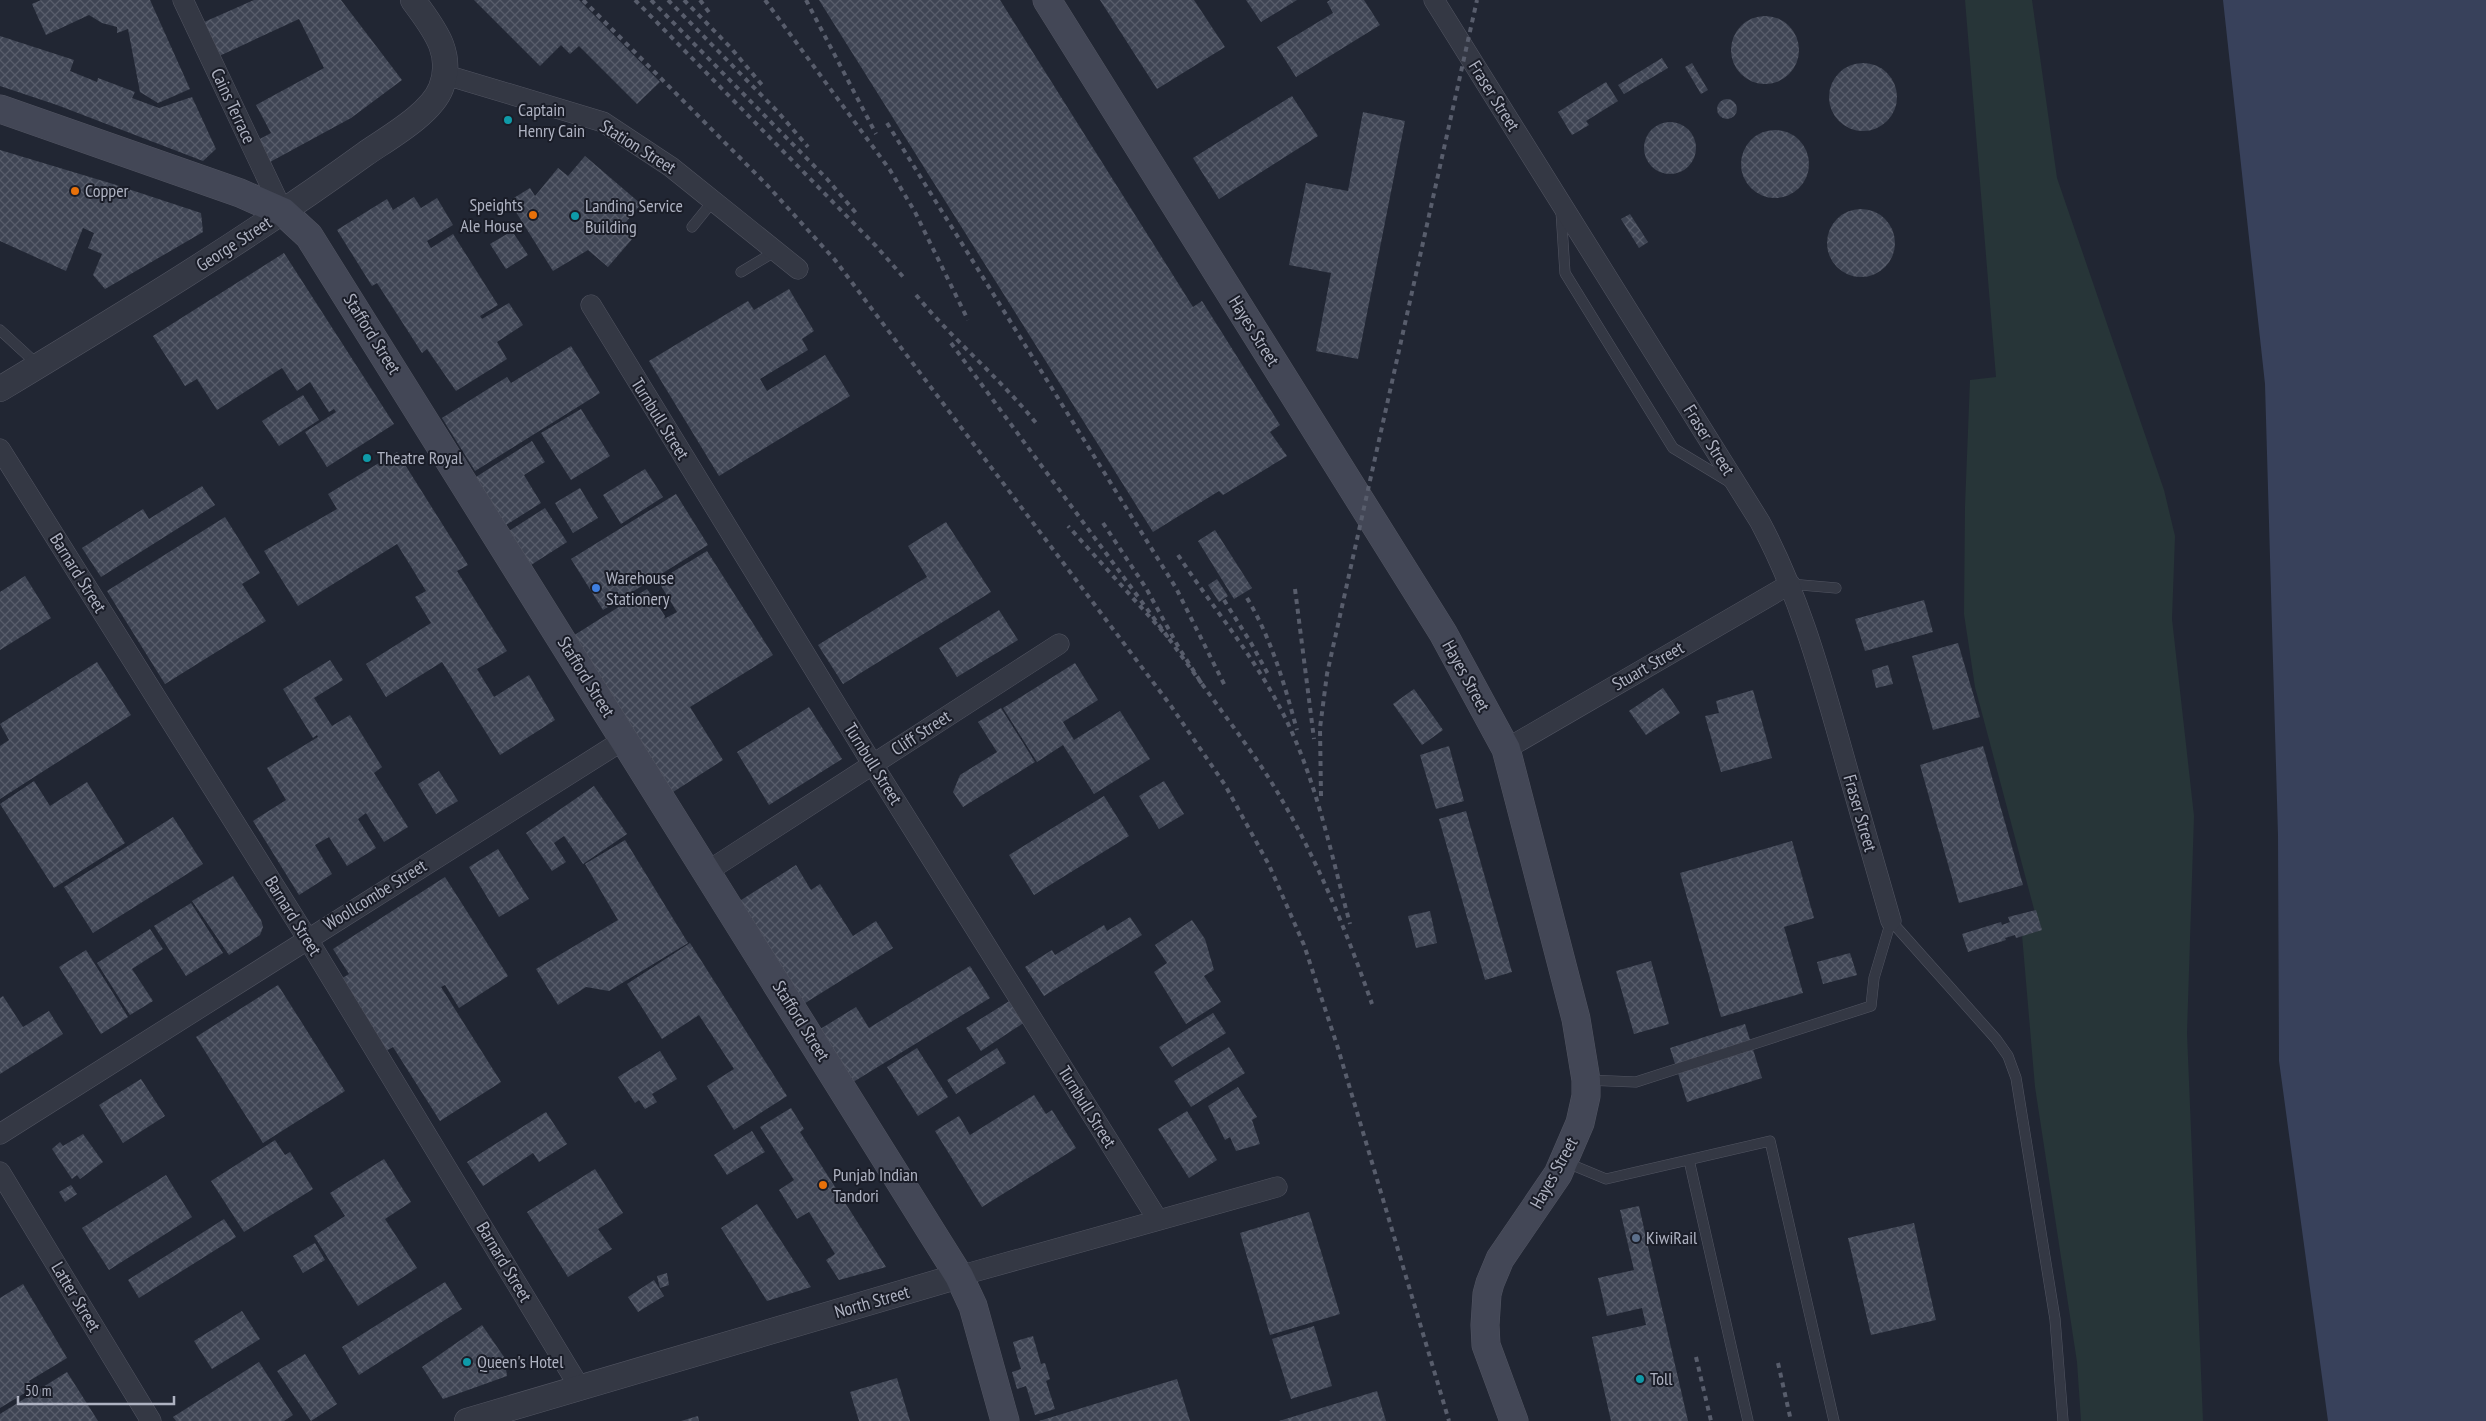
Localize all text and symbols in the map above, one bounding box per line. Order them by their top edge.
street label: Fraser Street [1464,56,1525,135]
street label: Cains Terrace [206,64,261,147]
place label: Captain Henry Cain [518,98,585,142]
marker: Captain Henry Cain [502,114,514,126]
street label: Station Street [596,114,681,179]
place label: Copper [85,179,129,202]
marker: Copper [69,185,81,197]
place label: Speights Ale House [460,193,523,237]
place label: Landing Service Building [585,194,683,238]
marker: Speights Ale House [527,209,539,221]
marker: Landing Service Building [569,210,581,222]
street label: George Street [192,211,276,276]
street label: Stafford Street [339,289,406,378]
street label: Hayes Street [1224,291,1285,370]
street label: Turnbull Street [626,374,695,464]
street label: Fraser Street [1679,400,1740,479]
place label: Theatre Royal [377,446,463,469]
marker: Theatre Royal [361,452,373,464]
street label: Barnard Street [45,529,112,617]
place label: Warehouse Stationery [606,566,674,610]
marker: Warehouse Stationery [590,582,602,594]
street label: Stafford Street [553,632,620,721]
street label: Hayes Street [1437,636,1495,716]
street label: Stuart Street [1608,636,1688,695]
street label: Cliff Street [887,705,955,760]
street label: Turnbull Street [839,719,908,809]
street label: Fraser Street [1839,772,1882,854]
street label: Woollcombe Street [319,854,431,935]
street label: Barnard Street [260,872,327,960]
street label: Stafford Street [768,976,835,1065]
street label: Turnbull Street [1053,1062,1122,1152]
street label: Hayes Street [1525,1133,1583,1213]
place label: Punjab Indian Tandori [833,1163,918,1207]
marker: Punjab Indian Tandori [817,1179,829,1191]
street label: Barnard Street [472,1217,537,1306]
place label: KiwiRail [1646,1226,1698,1249]
marker: KiwiRail [1630,1232,1642,1244]
street label: Latter Street [47,1258,106,1336]
street label: North Street [832,1280,912,1323]
place label: Queen's Hotel [477,1350,564,1373]
marker: Queen's Hotel [461,1356,473,1368]
place label: Toll [1650,1367,1673,1390]
marker: Toll [1634,1373,1646,1385]
scale bar [18,1374,174,1406]
text: 50 m [25,1381,51,1400]

